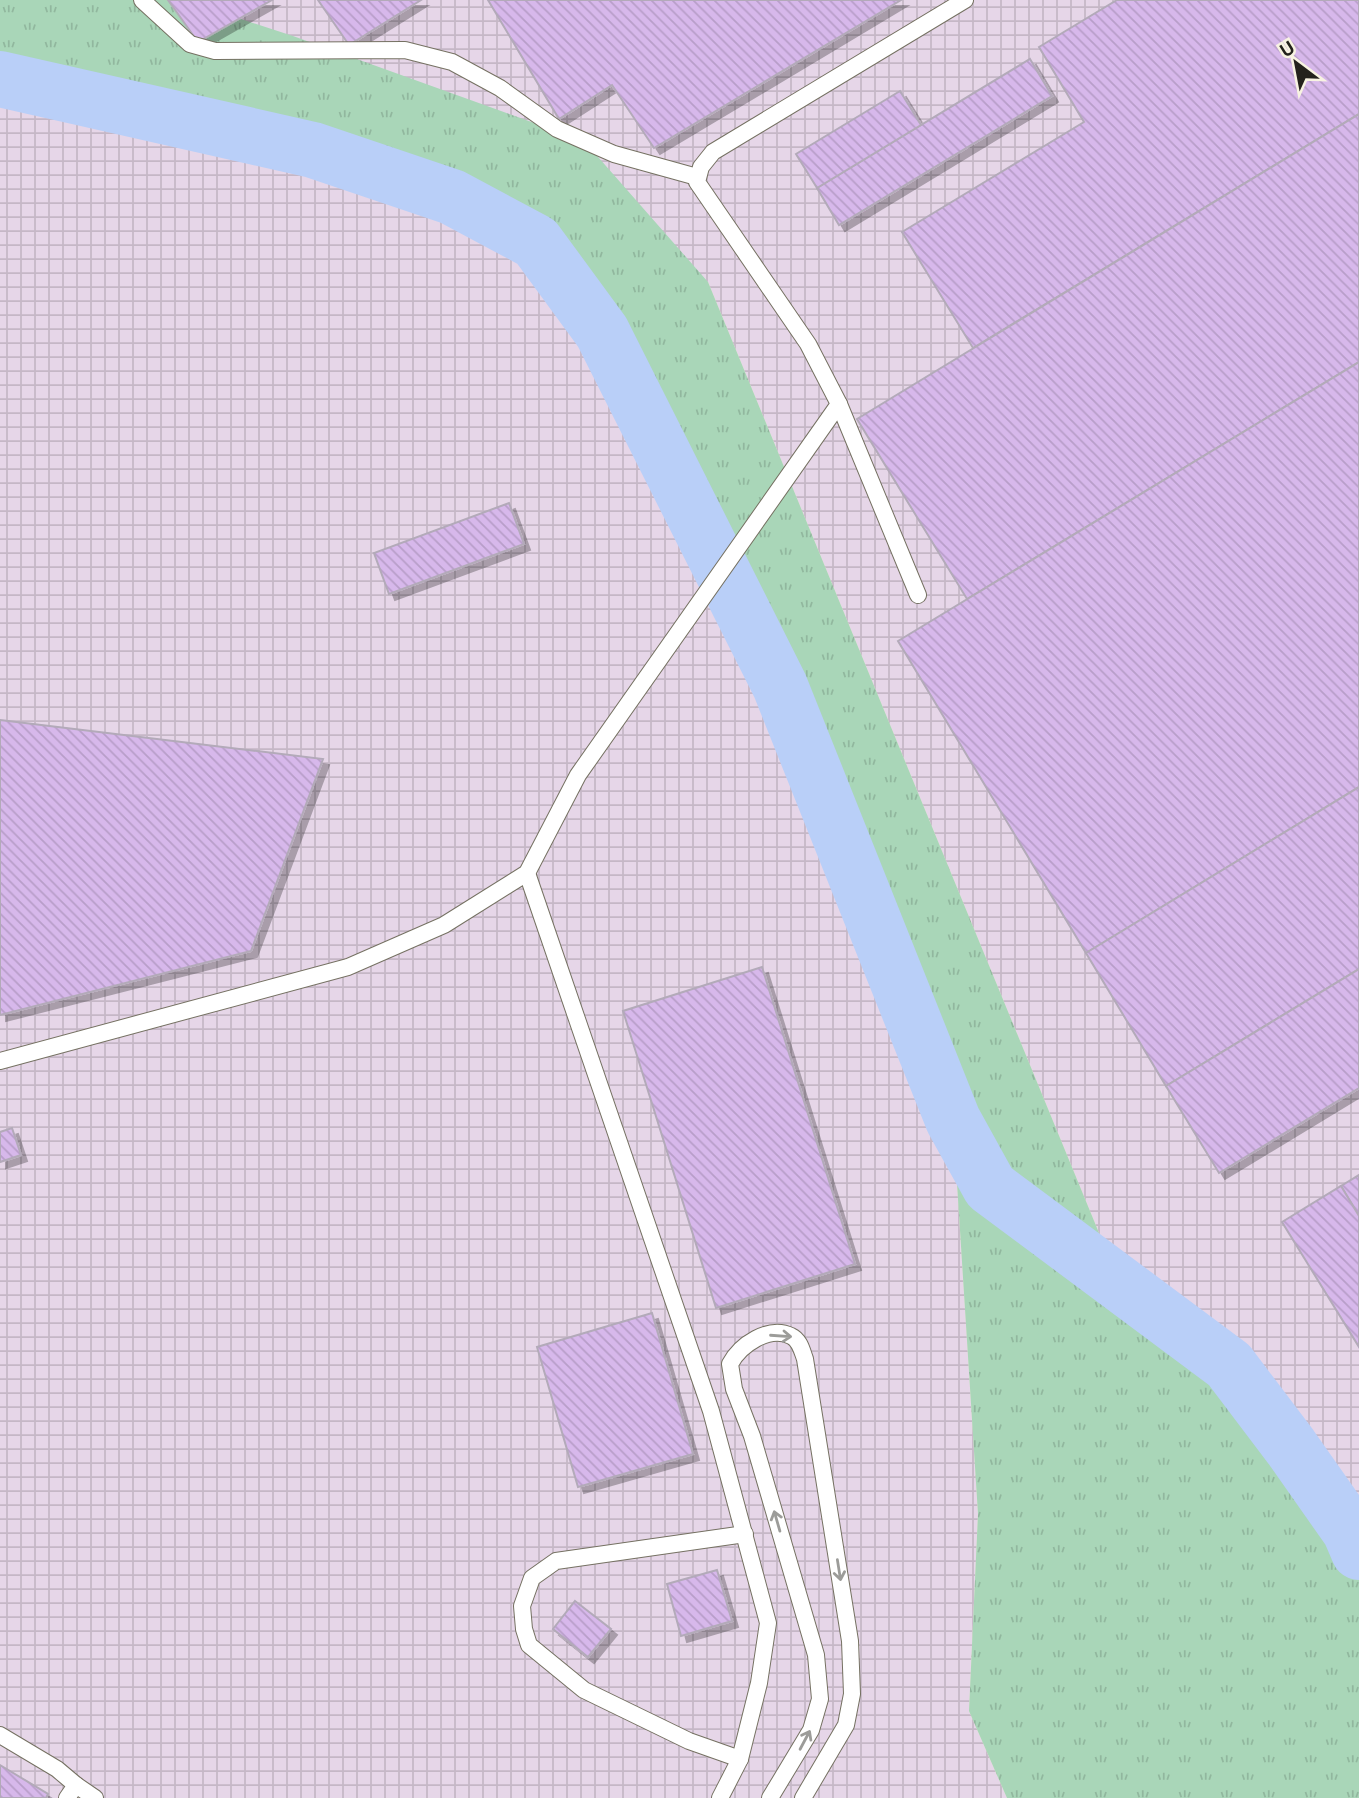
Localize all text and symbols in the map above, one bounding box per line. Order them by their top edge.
north arrow [1261,28,1331,98]
text: U [1276,36,1298,61]
one-way arrow [770,1330,792,1343]
one-way arrow [769,1510,782,1532]
one-way arrow [833,1558,846,1581]
one-way arrow [799,1730,813,1751]

